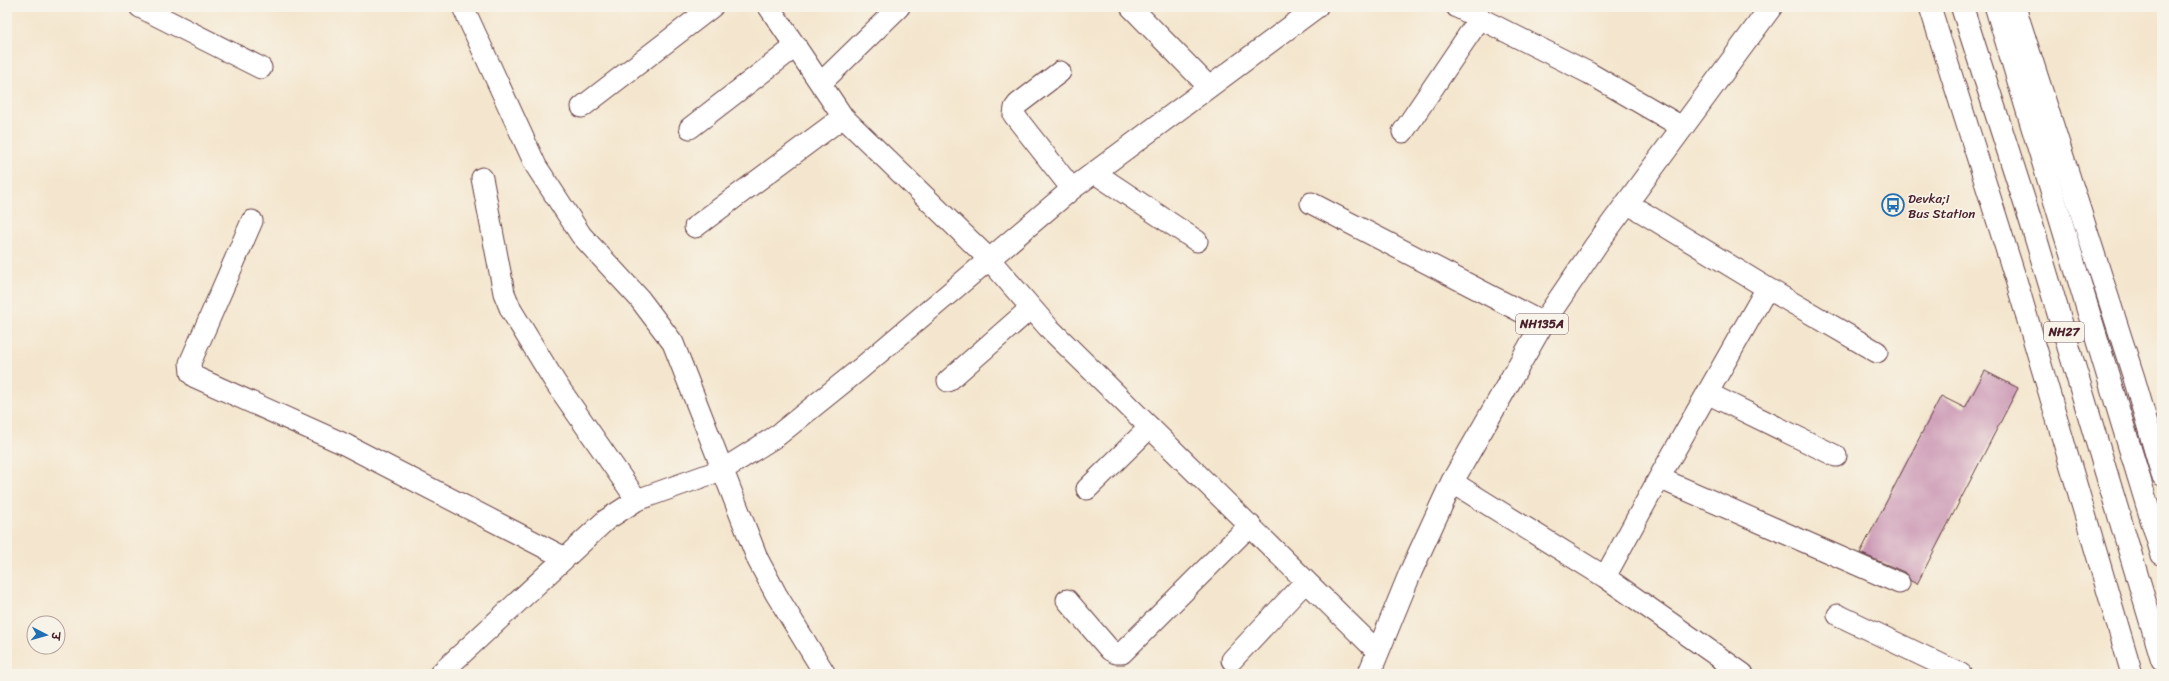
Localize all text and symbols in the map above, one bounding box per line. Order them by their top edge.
place label: Devka;i Bus Station [1908,187,1975,225]
bus stop icon: Devka;i Bus Station [1880,192,1906,218]
road number: NH135A [1516,314,1568,334]
road number: NH27 [2044,322,2084,342]
north arrow [26,615,66,655]
text: उ [45,630,65,642]

